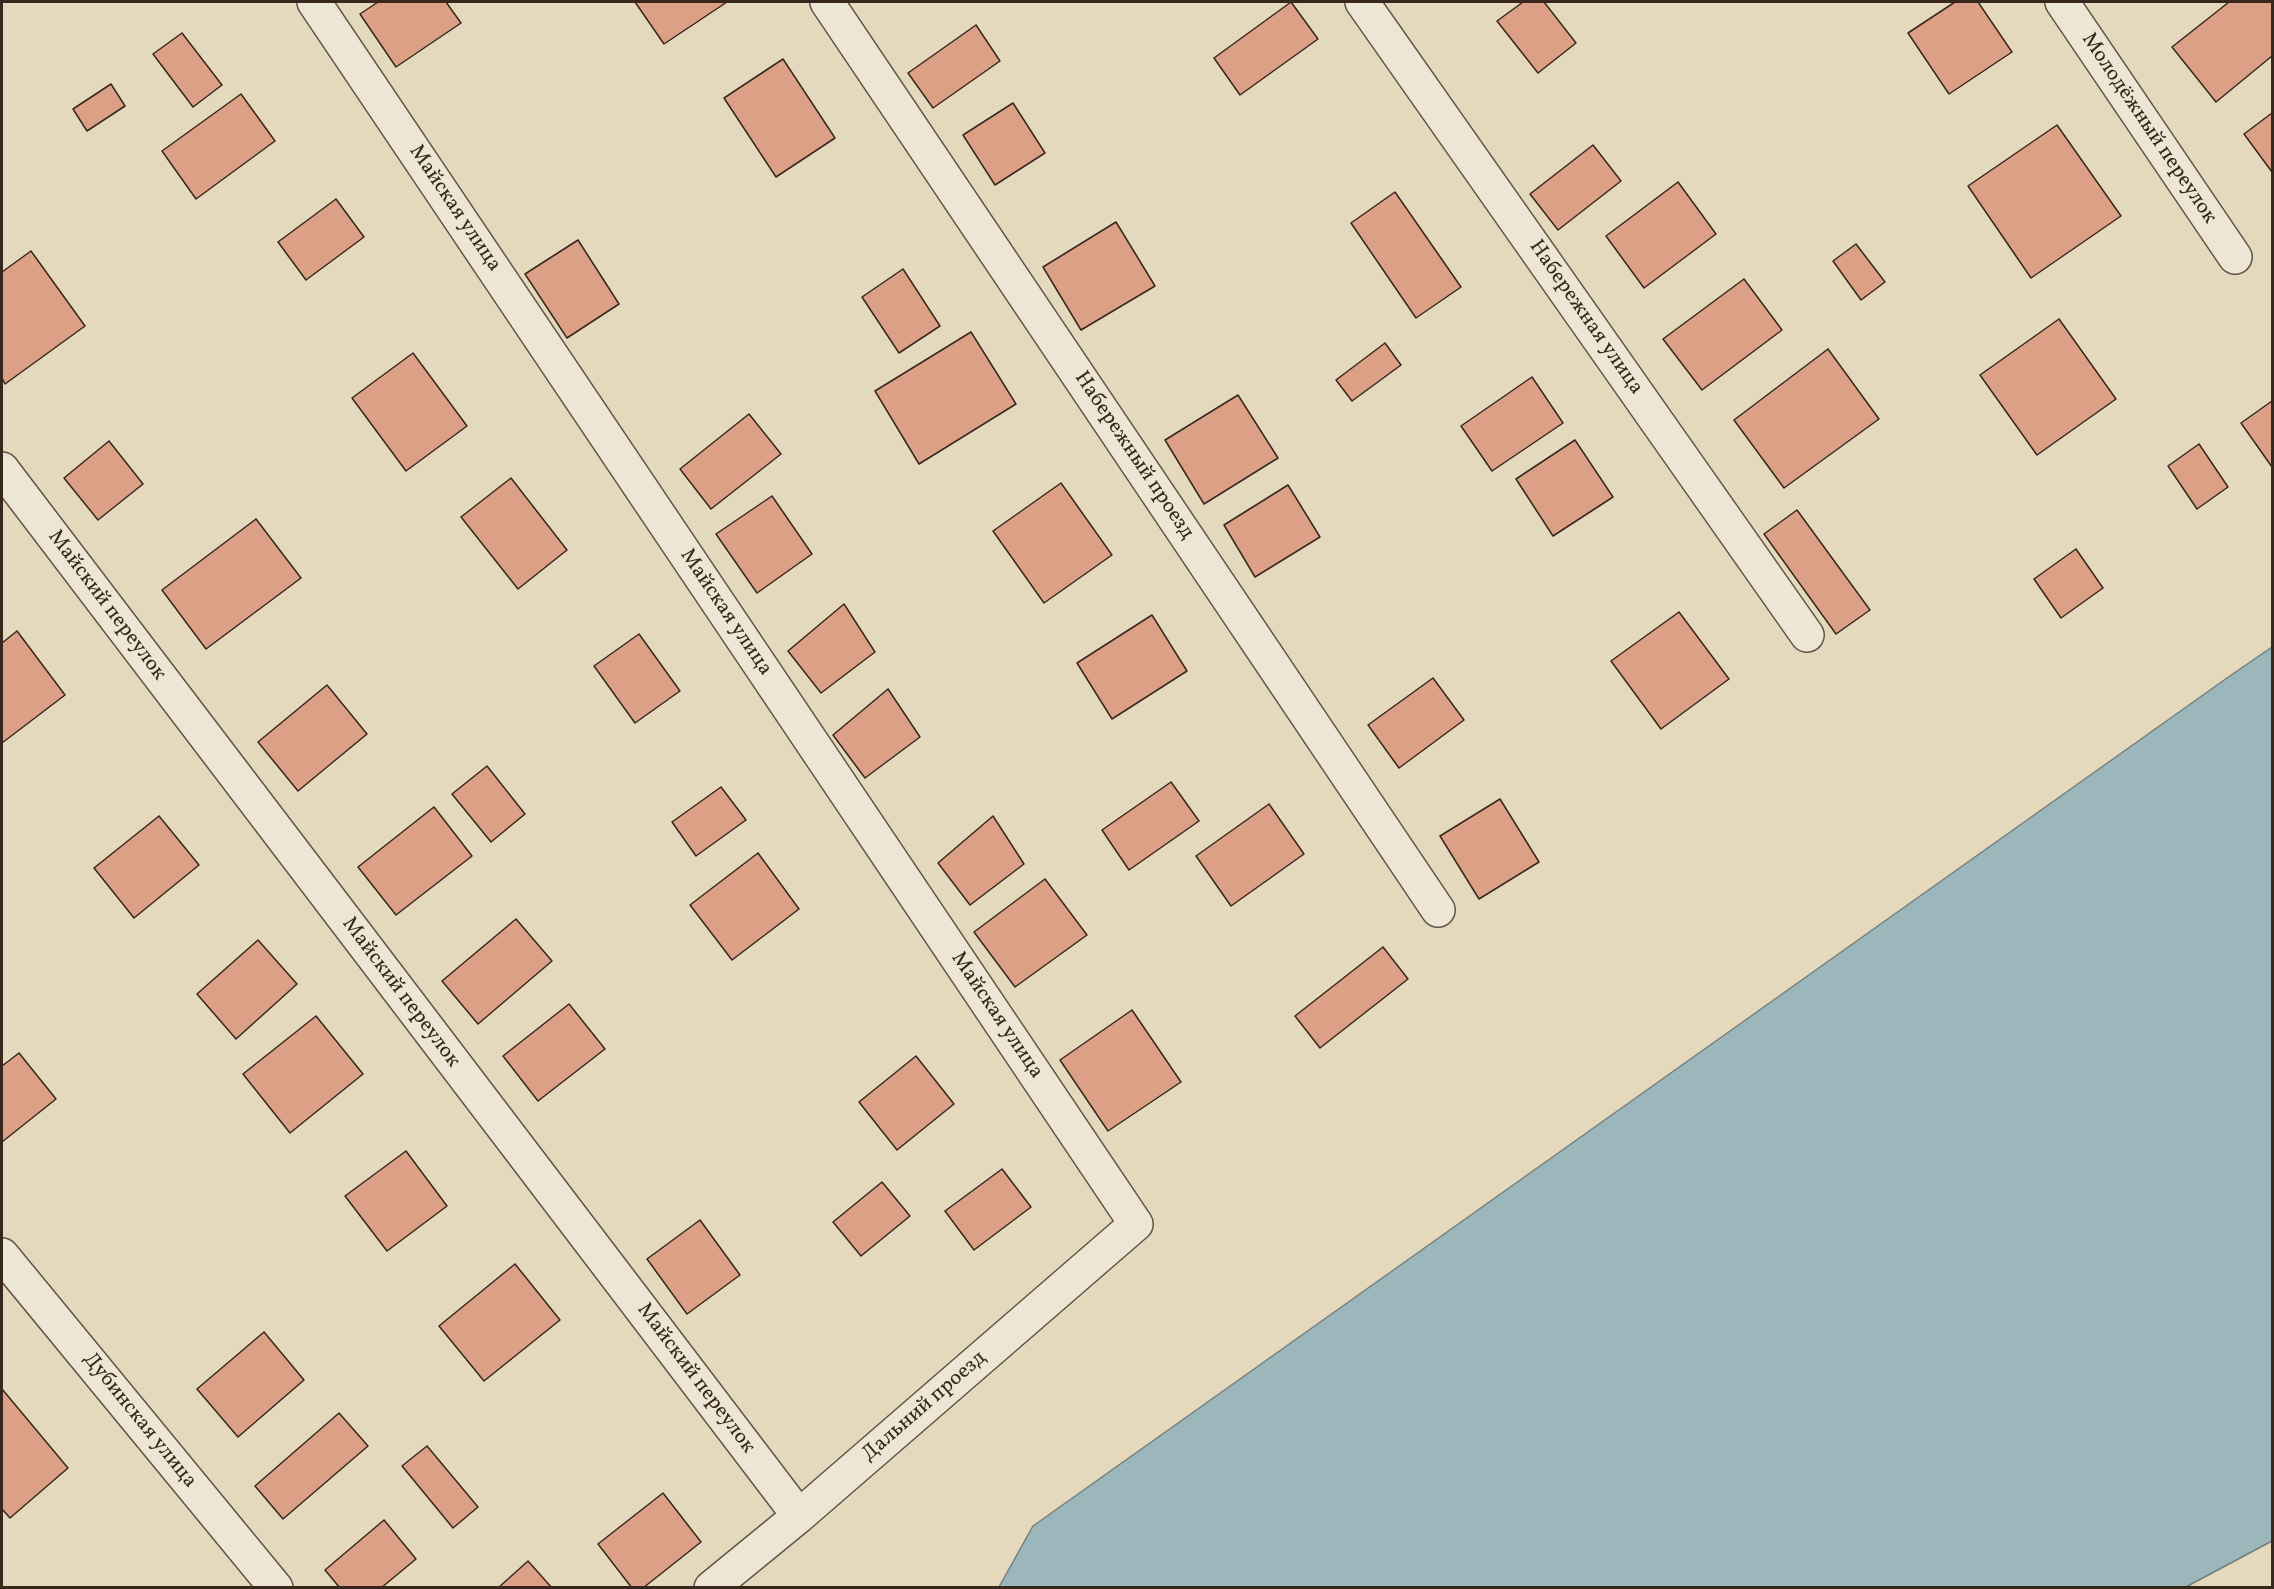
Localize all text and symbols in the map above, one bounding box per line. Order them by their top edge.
street label: Молодёжный переулок [2075,29,2221,229]
street label: Майская улица [402,141,506,277]
street label: Набережная улица [1522,236,1648,400]
street label: Набережный проезд [1067,367,1199,545]
street label: Майский переулок [41,526,171,686]
street label: Майская улица [673,545,777,681]
street label: Майский переулок [335,913,465,1073]
street label: Майская улица [944,948,1048,1084]
street label: Майский переулок [630,1299,760,1459]
street label: Дальний проезд [858,1346,992,1468]
street label: Дубинская улица [77,1348,201,1494]

